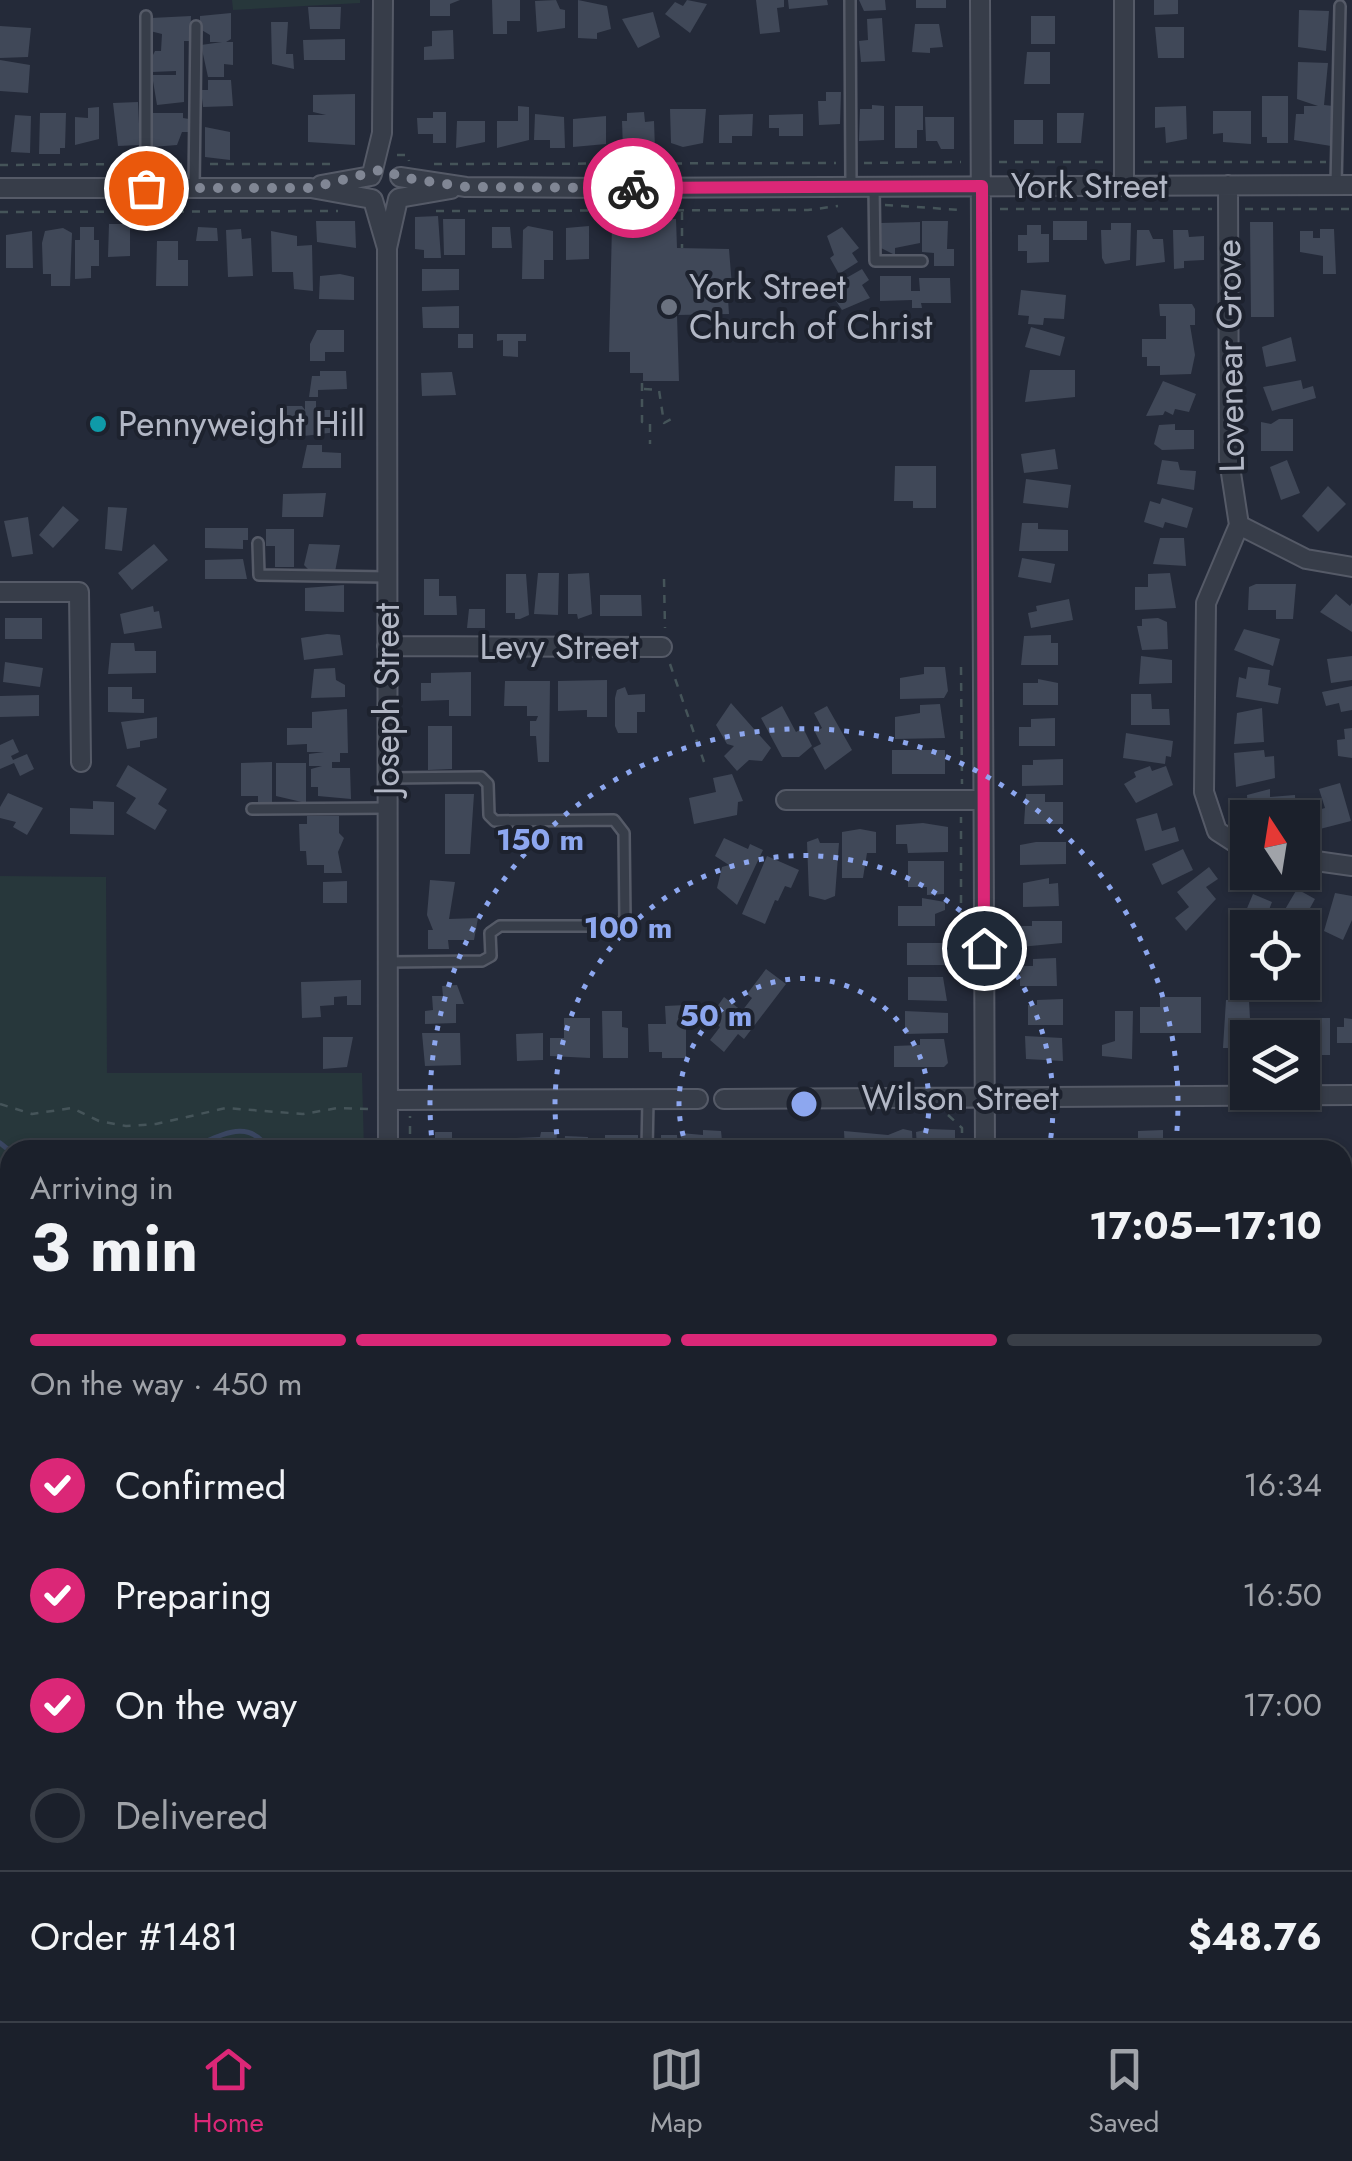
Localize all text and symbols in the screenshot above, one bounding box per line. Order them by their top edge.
courier [583,138,683,238]
pin [104,146,189,231]
icon: bag [119,161,174,216]
icon: bike [606,161,661,216]
street label: York Street [1011,161,1168,211]
street label: Lovenear Grove [1203,239,1257,473]
place label: York Street Church of Christ [689,262,933,352]
marker: York Street Church of Christ [658,296,680,318]
place label: Pennyweight Hill [118,399,365,449]
marker: Pennyweight Hill [87,413,109,435]
street label: Joseph Street [362,602,412,799]
street label: Levy Street [479,622,639,672]
north arrow [1230,800,1320,890]
map controls [1230,800,1320,1110]
text: 150 m [496,818,584,861]
text: 100 m [584,906,672,949]
pin [942,906,1027,991]
button: locate [1230,910,1320,1000]
icon: home [957,921,1012,976]
text: 50 m [680,994,752,1037]
button: layers [1230,1020,1320,1110]
street label: Wilson Street [861,1073,1059,1123]
centre of rings [786,1086,822,1122]
text: Arriving in [30,1165,174,1211]
text: 17:05–17:10 [1089,1198,1322,1253]
text: 3 min [30,1201,198,1295]
text: On the way · 450 m [30,1361,303,1407]
icon: check [30,1458,85,1513]
text: Confirmed [115,1458,286,1513]
text: 16:34 [1243,1462,1322,1508]
icon: check [30,1568,85,1623]
text: Preparing [115,1568,272,1623]
text: 16:50 [1242,1572,1322,1618]
icon: check [30,1678,85,1733]
text: On the way [115,1678,297,1733]
text: 17:00 [1243,1682,1322,1728]
text: Delivered [115,1788,268,1843]
text: Order #1481 [30,1909,239,1964]
text: $48.76 [1188,1909,1322,1964]
tab: Home [192,2042,264,2143]
tab: Map [649,2042,704,2143]
tab: Saved [1089,2042,1160,2143]

